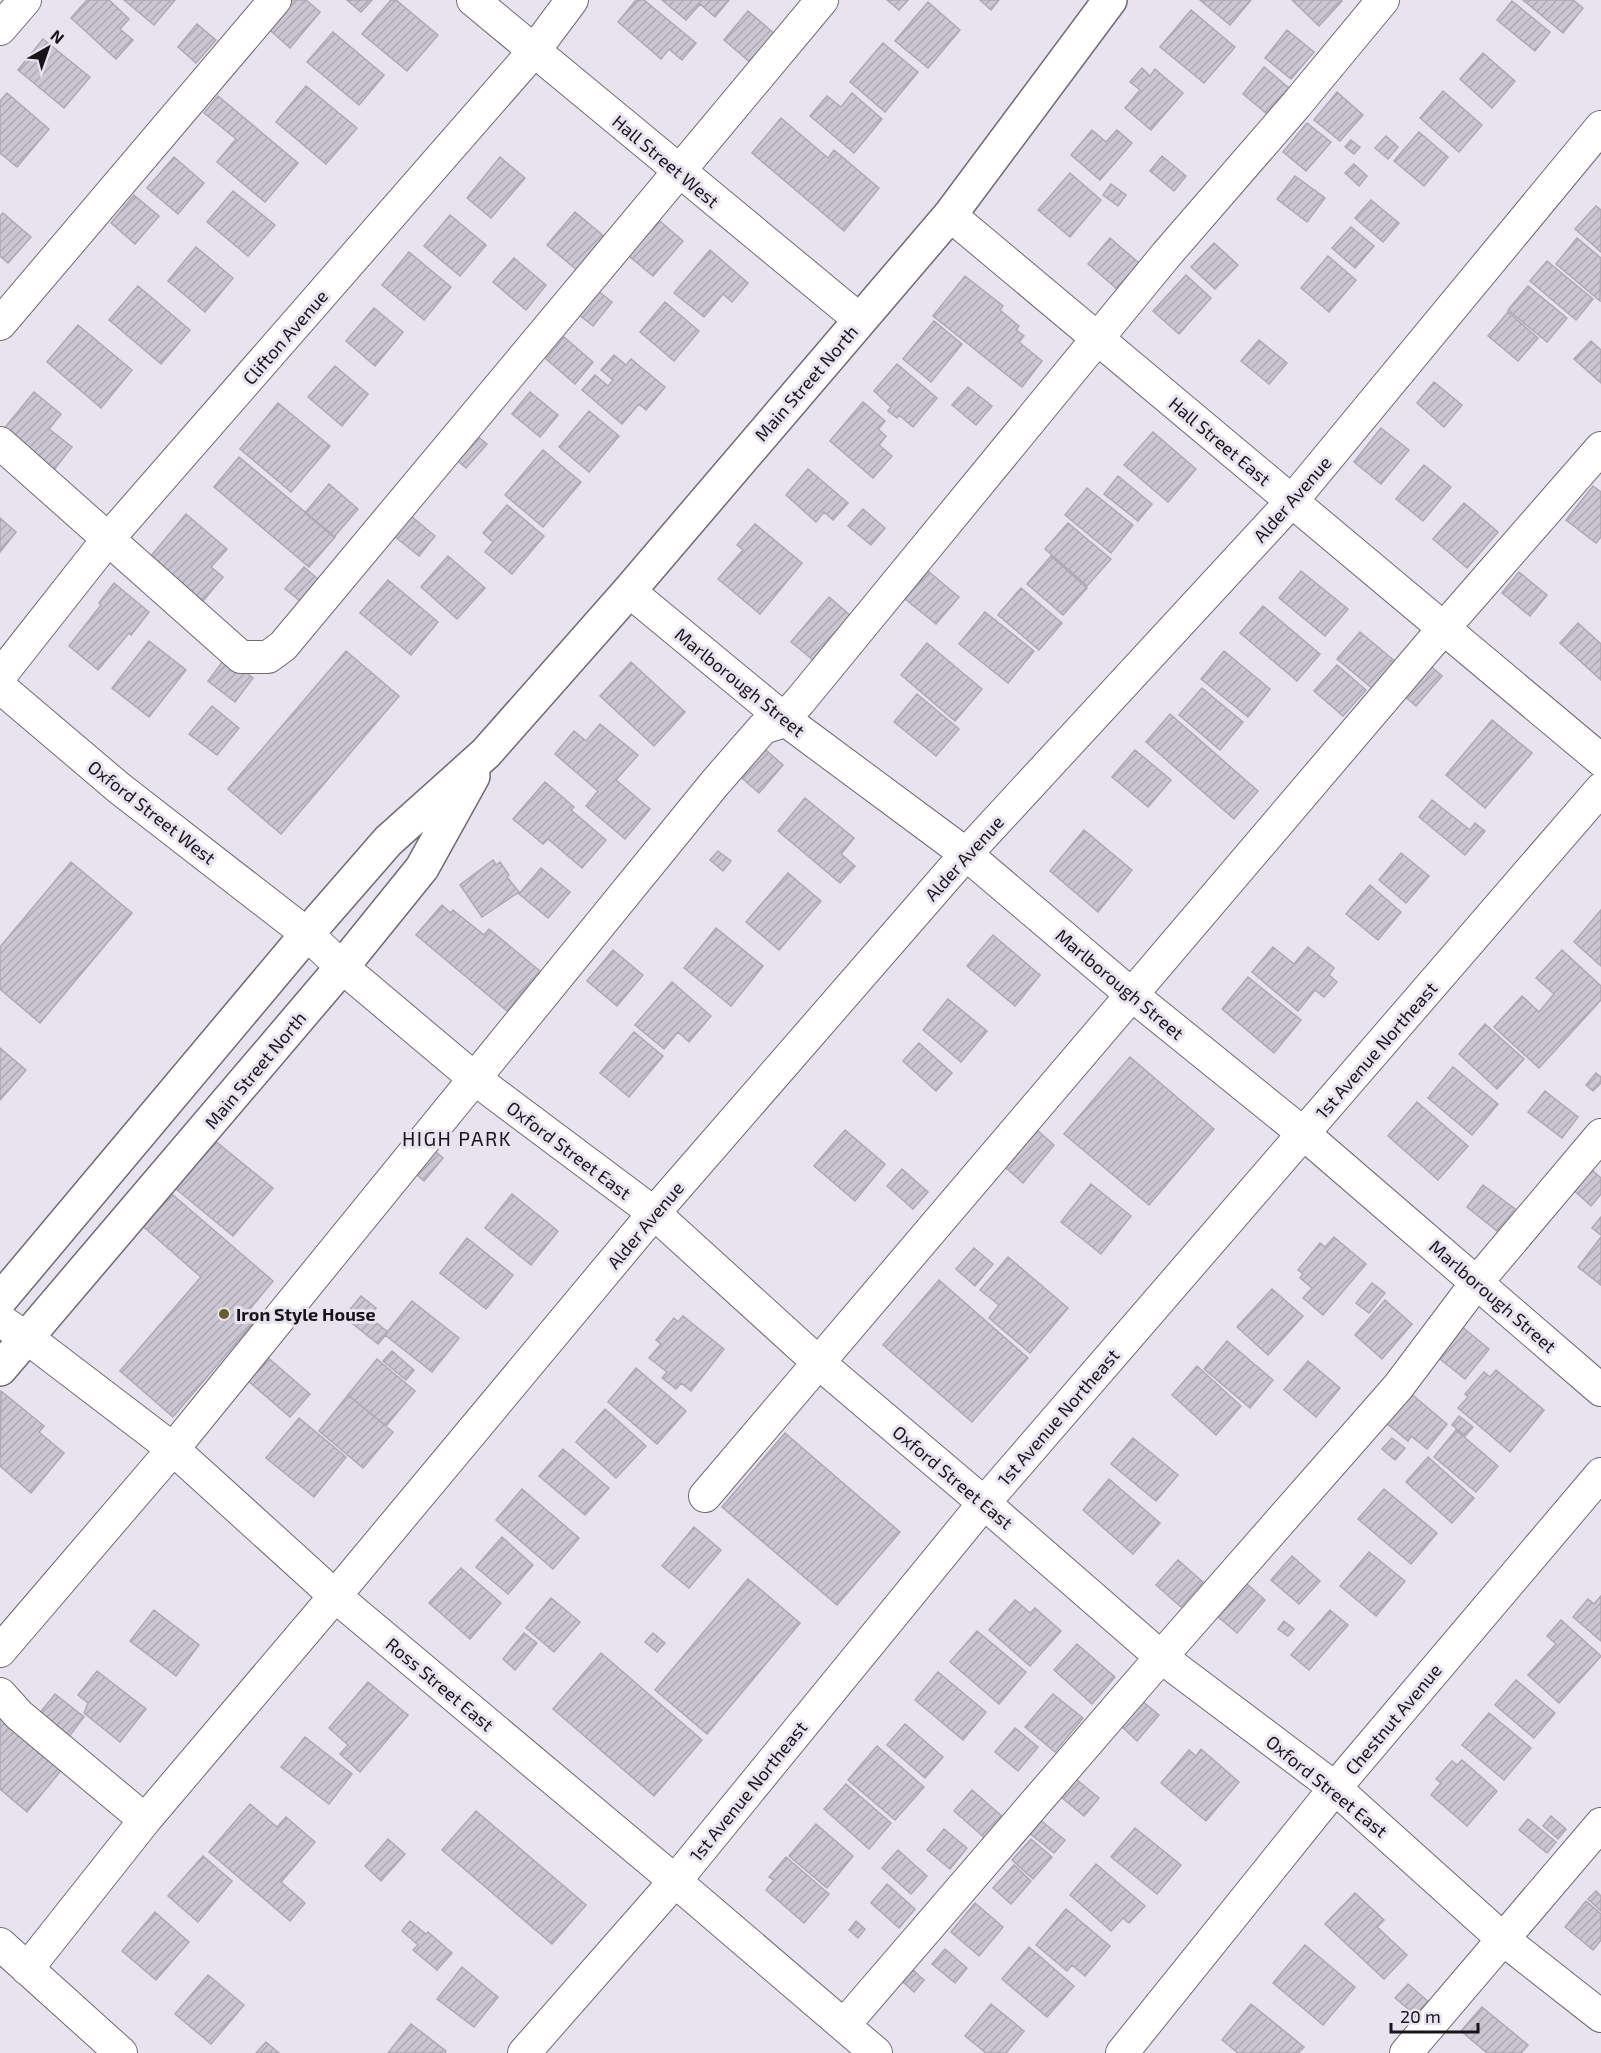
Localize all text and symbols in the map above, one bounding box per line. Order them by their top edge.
north arrow [18,18,78,78]
text: N [47,25,68,47]
street label: Hall Street West [608,110,724,212]
street label: Clifton Avenue [238,285,332,389]
street label: Main Street North [750,321,862,445]
street label: Hall Street East [1165,392,1275,490]
street label: Alder Avenue [1249,451,1335,547]
street label: Marlborough Street [671,623,809,741]
street label: Oxford Street West [84,755,220,869]
street label: Alder Avenue [920,811,1008,905]
street label: Marlborough Street [1051,924,1189,1044]
street label: 1st Avenue Northeast [1311,977,1441,1123]
street label: Main Street North [200,1007,310,1133]
street label: Oxford Street East [503,1096,636,1204]
district label: HIGH PARK [402,1126,512,1150]
street label: Alder Avenue [602,1177,688,1273]
street label: Marlborough Street [1425,1235,1561,1357]
place label: Iron Style House [236,1303,376,1325]
marker: Iron Style House [217,1307,231,1321]
street label: 1st Avenue Northeast [993,1344,1123,1490]
street label: Oxford Street East [889,1420,1018,1534]
street label: Ross Street East [382,1633,498,1735]
street label: Chestnut Avenue [1340,1659,1446,1779]
street label: 1st Avenue Northeast [685,1716,811,1866]
street label: Oxford Street East [1262,1730,1392,1842]
scale bar [1391,1996,1478,2034]
text: 20 m [1400,2005,1441,2027]

